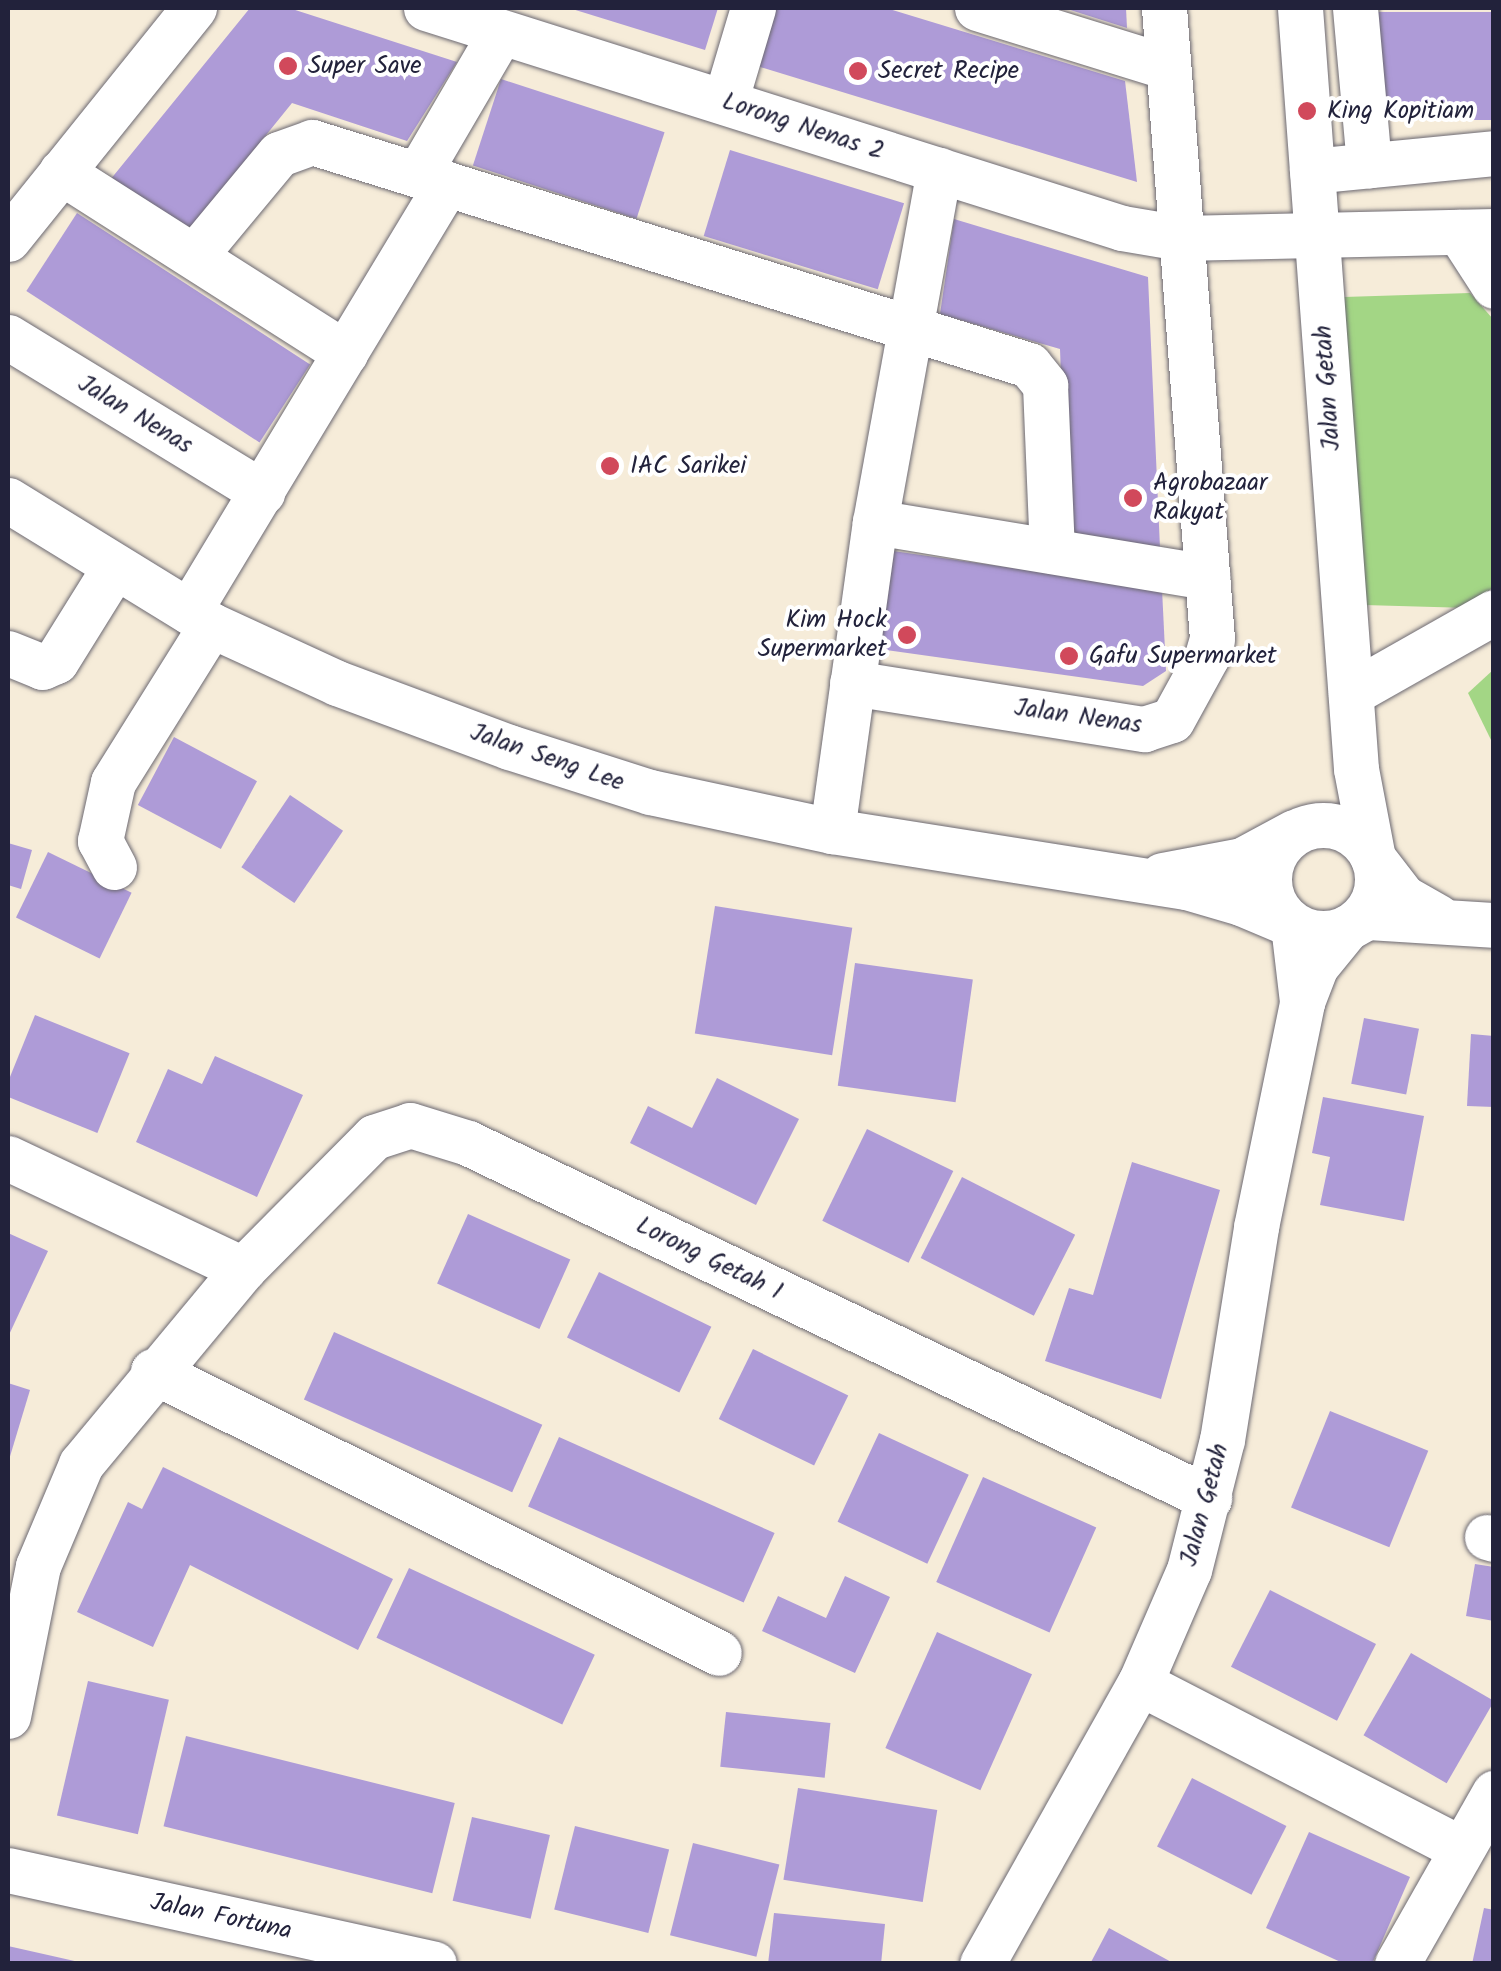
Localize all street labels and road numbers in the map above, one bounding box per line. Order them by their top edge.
street label: Lorong Nenas 2 [718,87,888,167]
street label: Jalan Getah [1309,324,1347,452]
street label: Jalan Nenas [72,369,198,461]
street label: Jalan Nenas [1012,693,1144,741]
street label: Jalan Seng Lee [466,718,628,798]
street label: Lorong Getah 1 [631,1211,787,1307]
street label: Jalan Getah [1174,1440,1236,1570]
street label: Jalan Fortuna [147,1887,295,1947]

